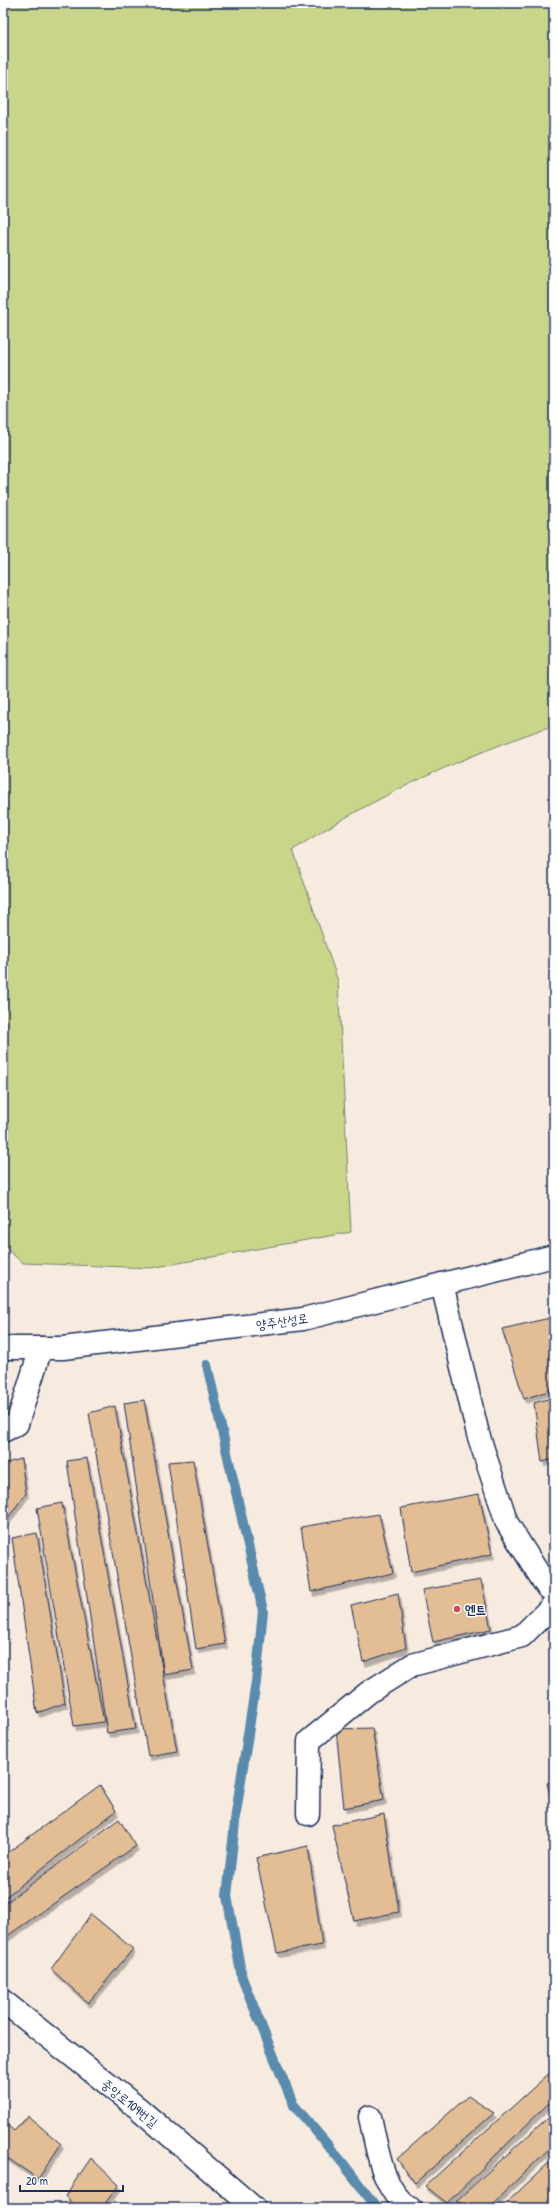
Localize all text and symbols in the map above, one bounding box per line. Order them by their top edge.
street label: 양주산성로 [255,1308,309,1334]
place label: 엔트 [465,1600,486,1618]
marker: 엔트 [452,1604,462,1614]
street label: 중앙로109번길 [98,2075,162,2131]
scale bar [20,2167,123,2193]
text: 20 m [26,2172,48,2189]

